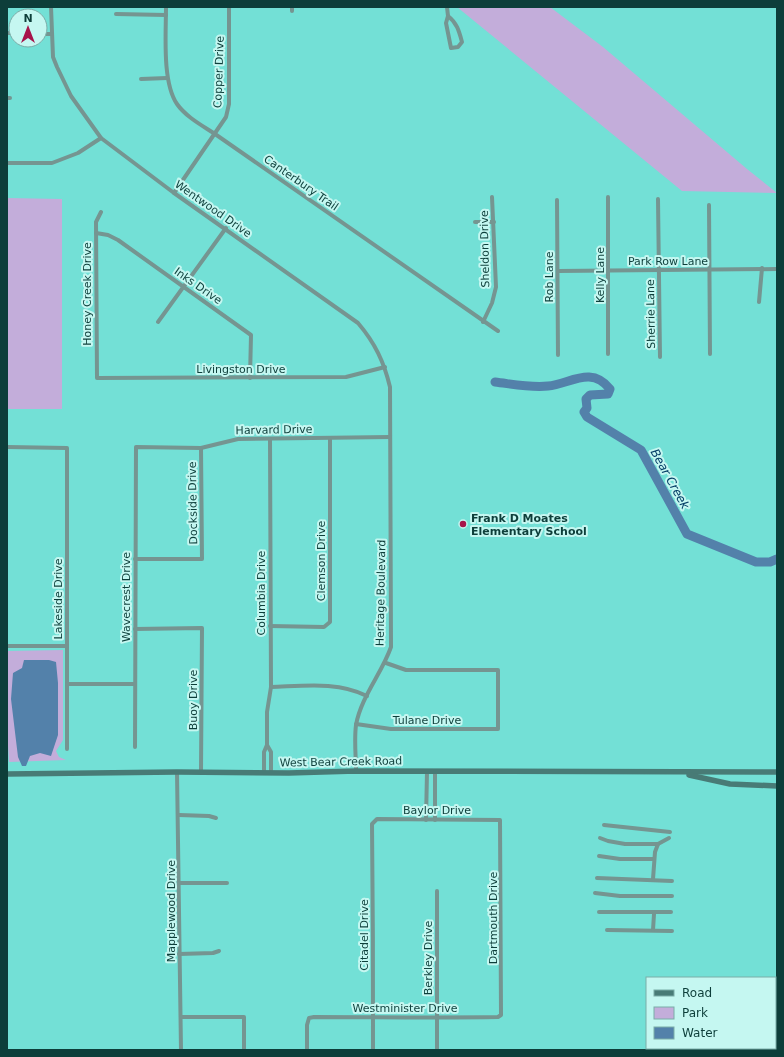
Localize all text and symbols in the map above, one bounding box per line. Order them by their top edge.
north arrow [8,8,48,48]
text: N [23,12,33,25]
street label: Copper Drive [211,35,227,108]
street label: Canterbury Trail [261,152,341,214]
street label: Wentwood Drive [172,178,254,240]
street label: Sheldon Drive [478,210,492,288]
street label: Honey Creek Drive [81,242,94,346]
street label: Kelly Lane [594,247,607,303]
street label: Rob Lane [543,251,556,302]
street label: Park Row Lane [628,255,708,268]
street label: Inks Drive [172,265,225,307]
street label: Sherrie Lane [644,279,658,349]
street label: Livingston Drive [196,363,286,376]
street label: Harvard Drive [235,423,313,437]
water label: Bear Creek [648,446,693,512]
street label: Dockside Drive [186,461,200,545]
place label: Frank D Moates Elementary School [471,512,587,538]
marker: Frank D Moates Elementary School [458,519,468,529]
street label: Clemson Drive [315,521,328,601]
street label: Heritage Boulevard [374,540,388,646]
street label: Columbia Drive [255,550,268,635]
street label: Wavecrest Drive [120,552,133,642]
street label: Lakeside Drive [52,558,65,639]
street label: Buoy Drive [187,669,200,730]
street label: Tulane Drive [392,714,461,727]
street label: West Bear Creek Road [280,754,402,770]
street label: Baylor Drive [403,804,471,817]
street label: Mapplewood Drive [165,860,178,962]
street label: Dartmouth Drive [487,871,500,964]
street label: Citadel Drive [358,899,371,971]
street label: Berkley Drive [422,921,435,995]
legend [646,977,776,1049]
text: Road [682,986,712,1000]
street label: Westminister Drive [353,1002,458,1015]
text: Park [682,1006,708,1020]
text: Water [682,1026,718,1040]

